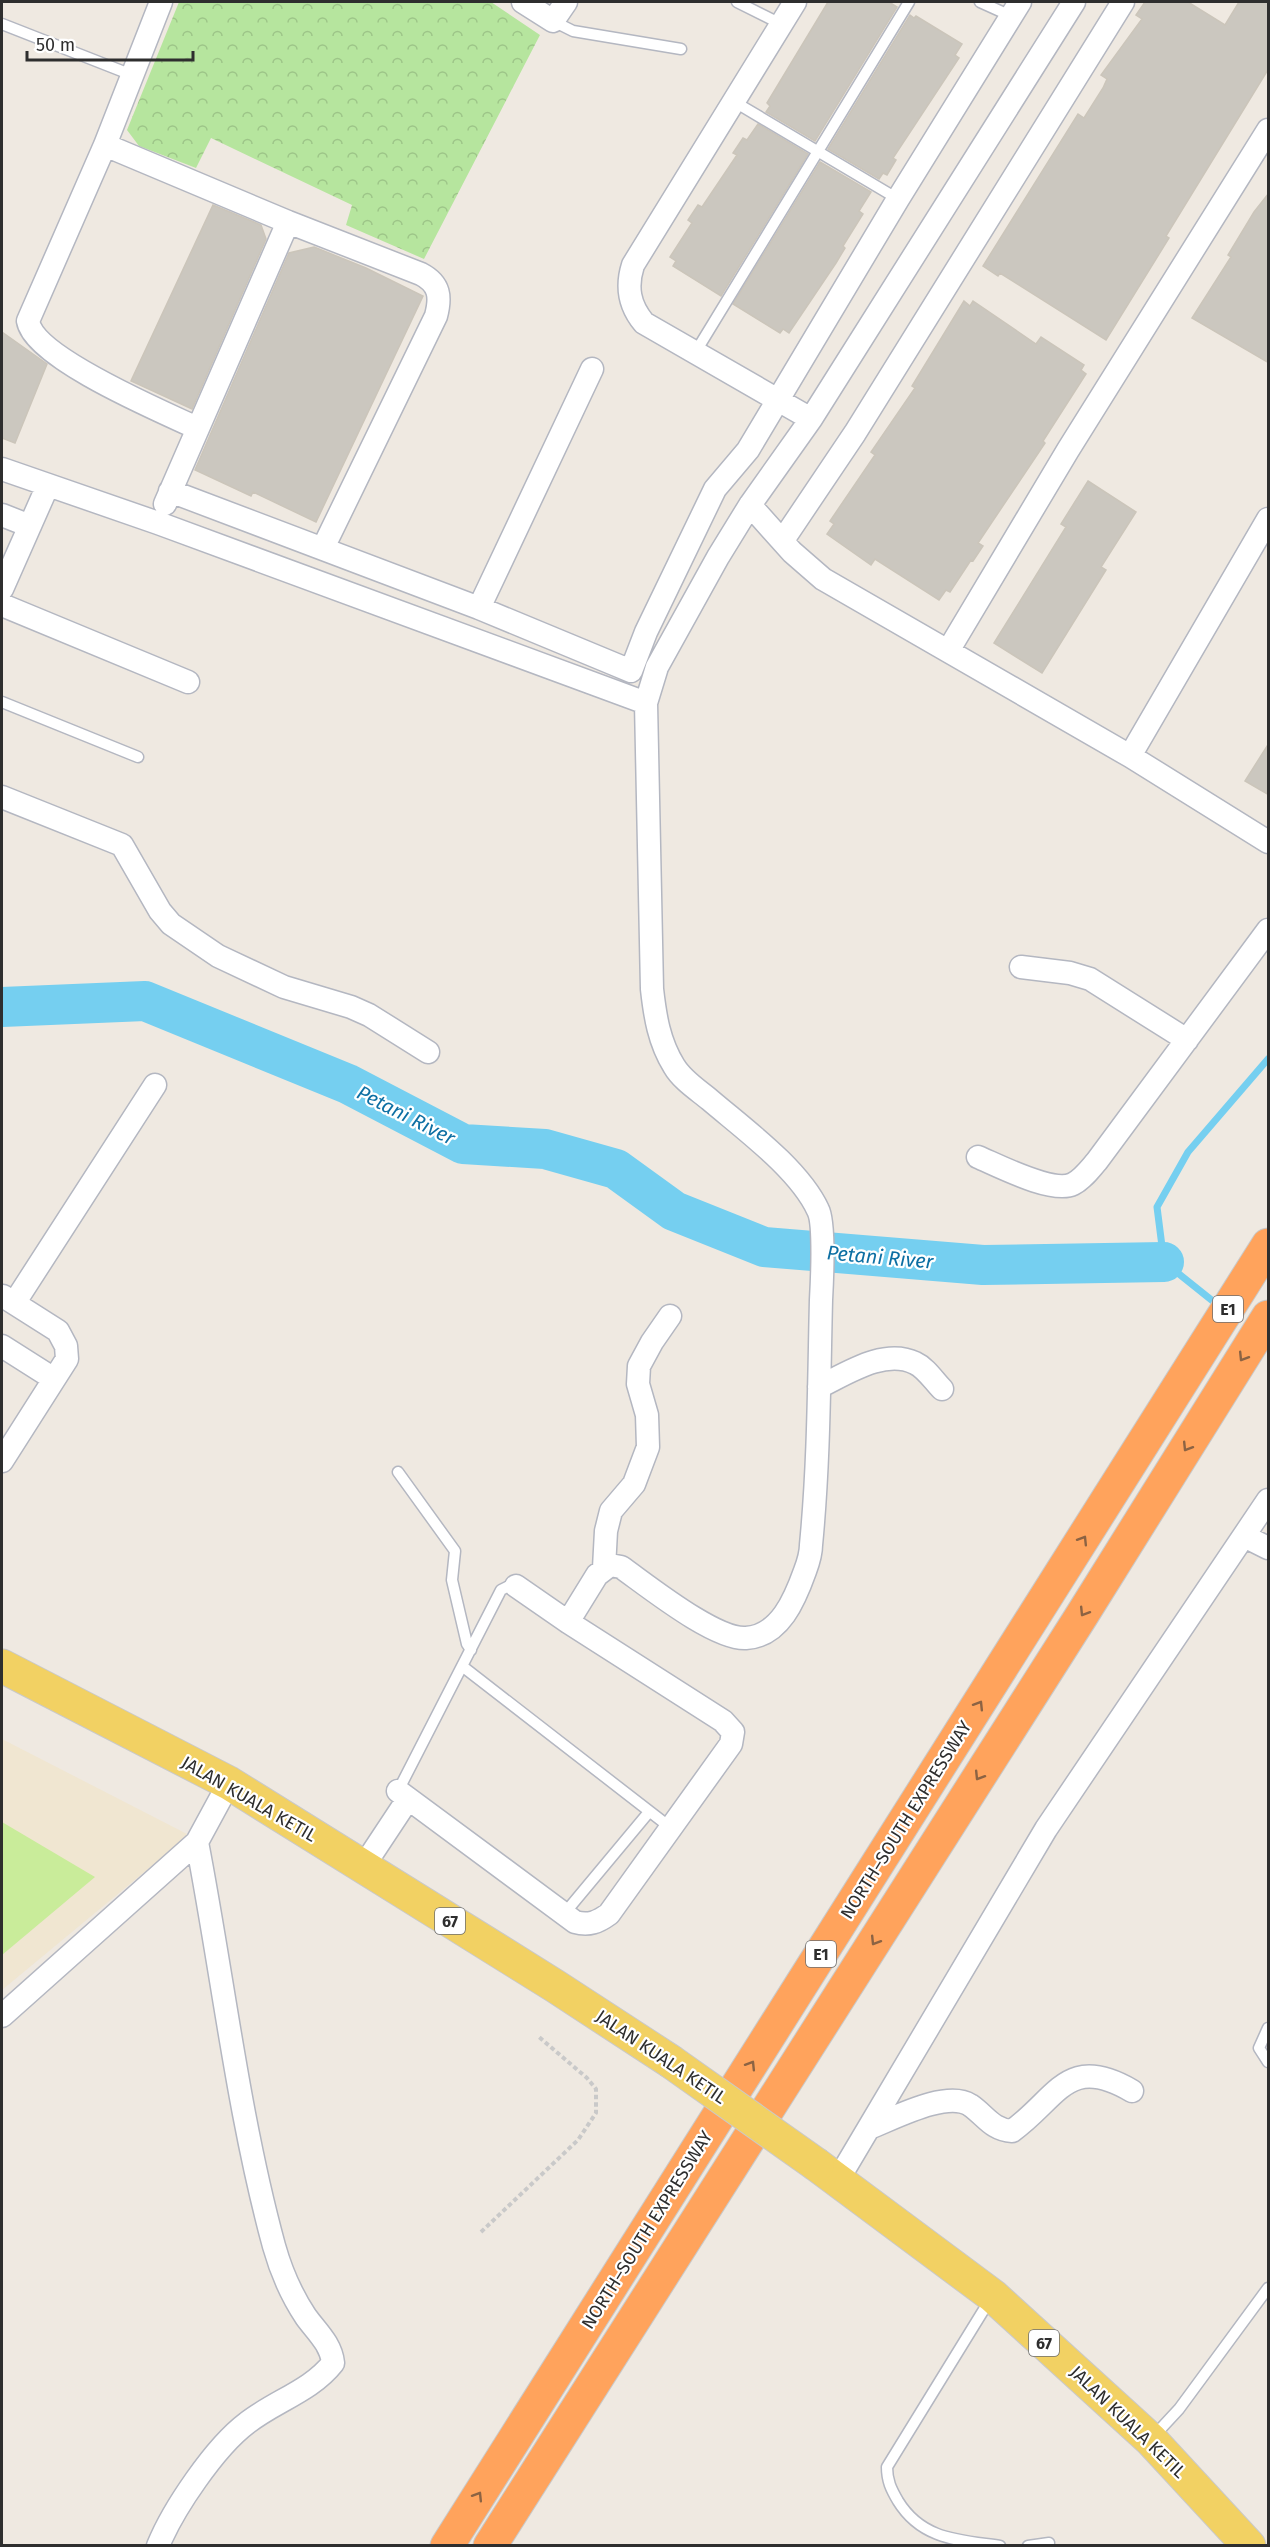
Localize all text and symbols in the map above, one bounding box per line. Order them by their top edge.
scale bar [27,24,194,62]
text: 50 m [36,34,75,56]
water label: Petani River [353,1080,460,1151]
water label: Petani River [826,1240,936,1274]
road number: E1 [1213,1296,1243,1322]
one-way arrow [1239,1351,1251,1361]
one-way arrow [1184,1440,1195,1451]
one-way arrow [1076,1536,1087,1547]
one-way arrow [1080,1605,1091,1616]
one-way arrow [971,1701,983,1711]
street label: NORTH–SOUTH EXPRESSWAY [836,1717,976,1923]
street label: JALAN KUALA KETIL [177,1751,321,1847]
one-way arrow [976,1770,987,1781]
road number: 67 [435,1908,465,1934]
one-way arrow [870,1935,882,1945]
road number: E1 [806,1941,836,1967]
street label: JALAN KUALA KETIL [592,2005,730,2109]
one-way arrow [744,2061,756,2071]
street label: NORTH–SOUTH EXPRESSWAY [577,2127,717,2333]
road number: 67 [1029,2330,1059,2356]
street label: JALAN KUALA KETIL [1065,2361,1191,2483]
one-way arrow [471,2492,483,2502]

